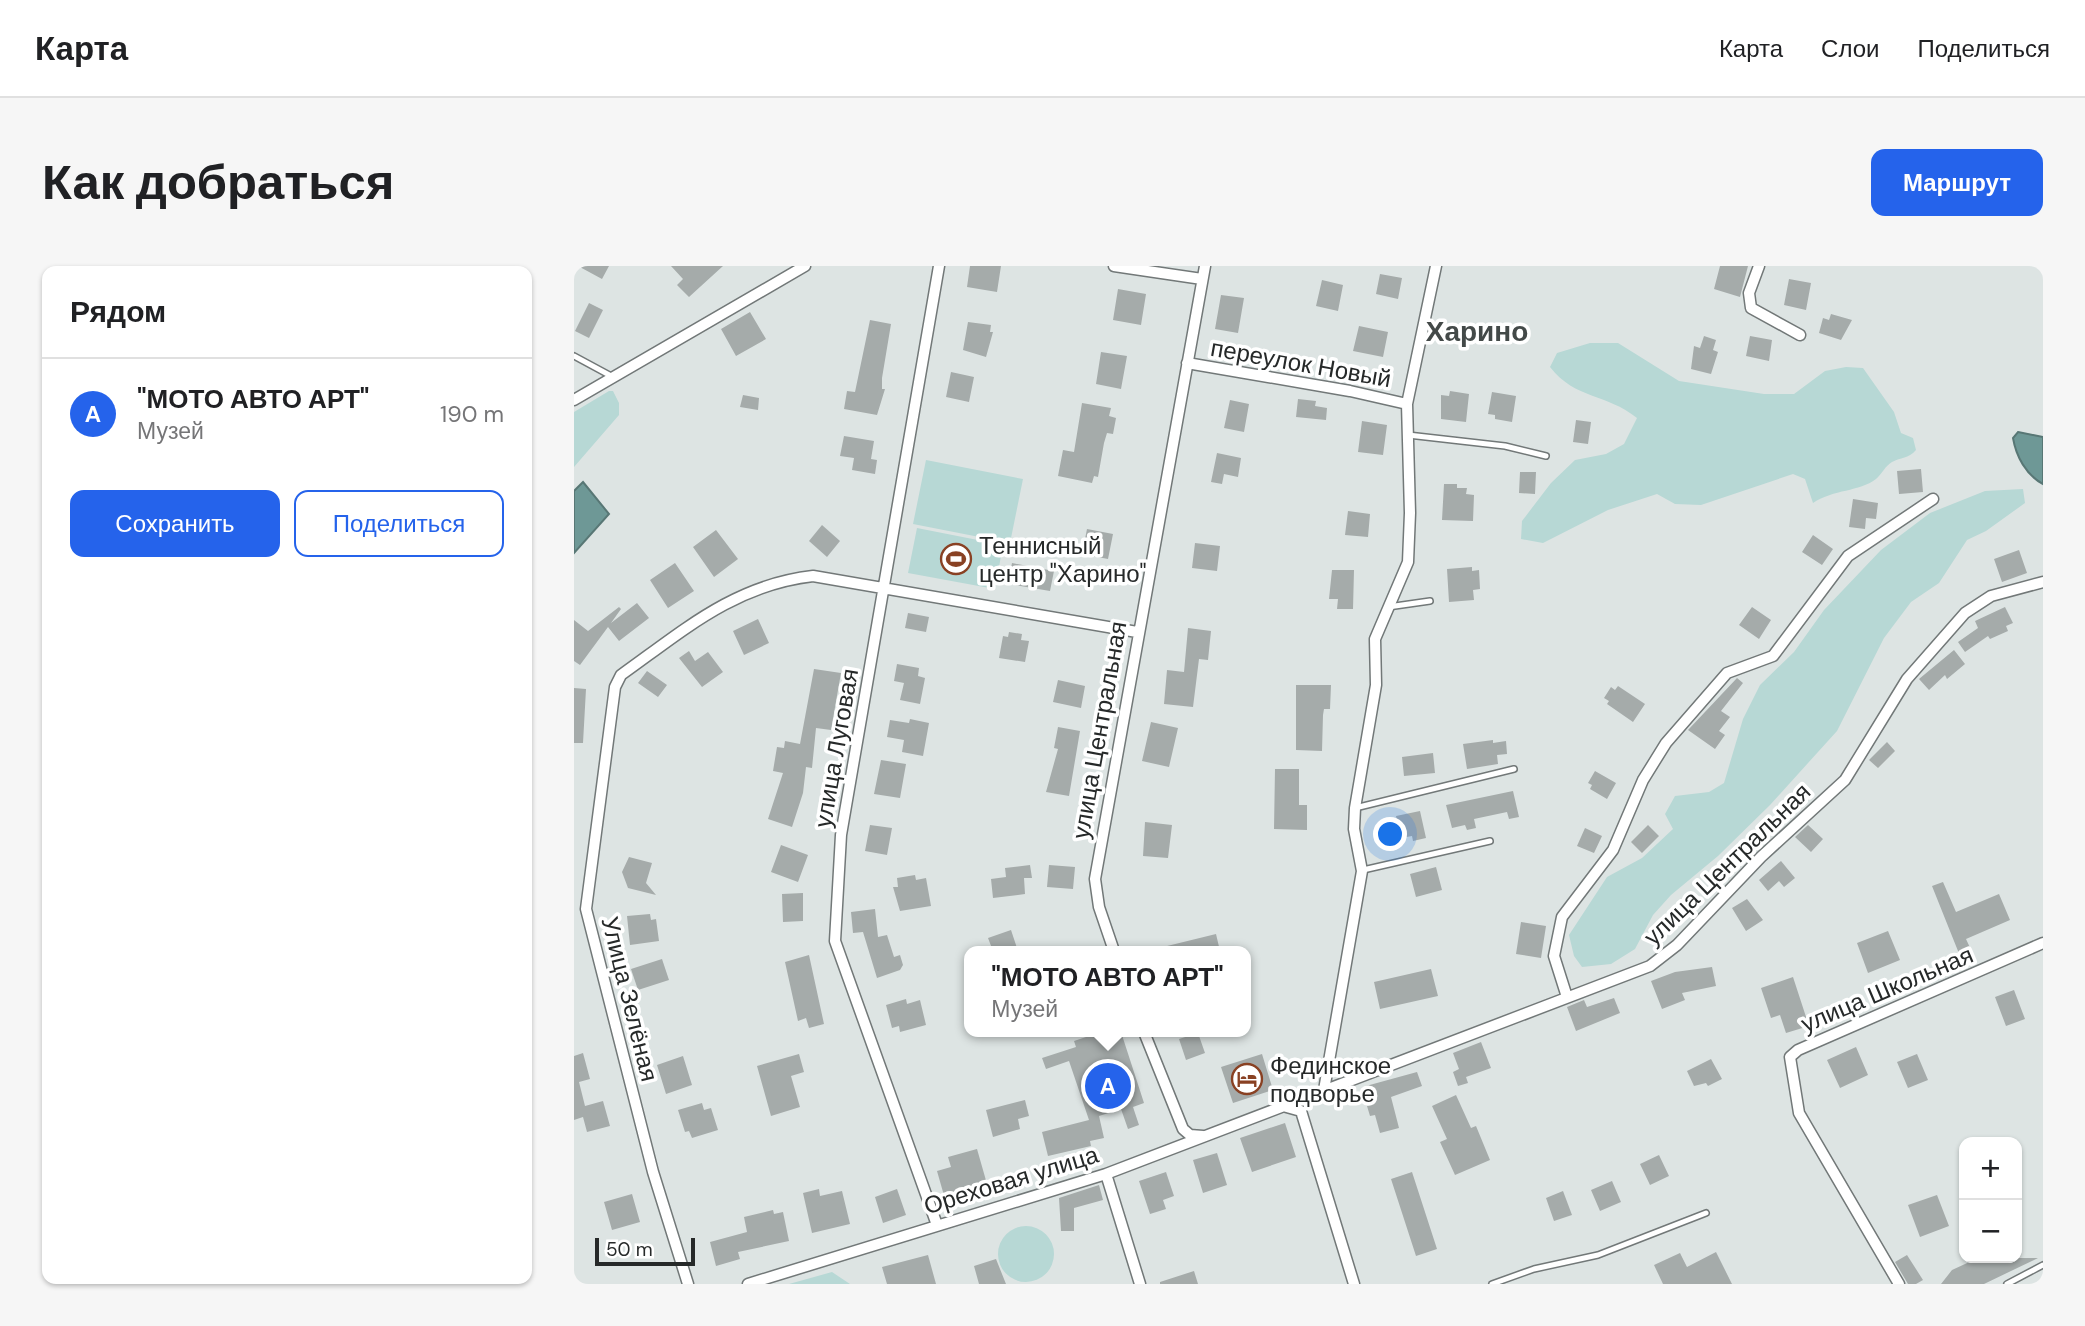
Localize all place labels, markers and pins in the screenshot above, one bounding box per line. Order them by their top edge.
place label: Теннисный центр "Харино" [979,530,1146,589]
sports icon: Теннисный центр "Харино" [939,542,973,576]
place label: Фединское подворье [1270,1050,1391,1109]
pin: A [1085,1060,1131,1112]
hotel icon: Фединское подворье [1230,1062,1264,1096]

